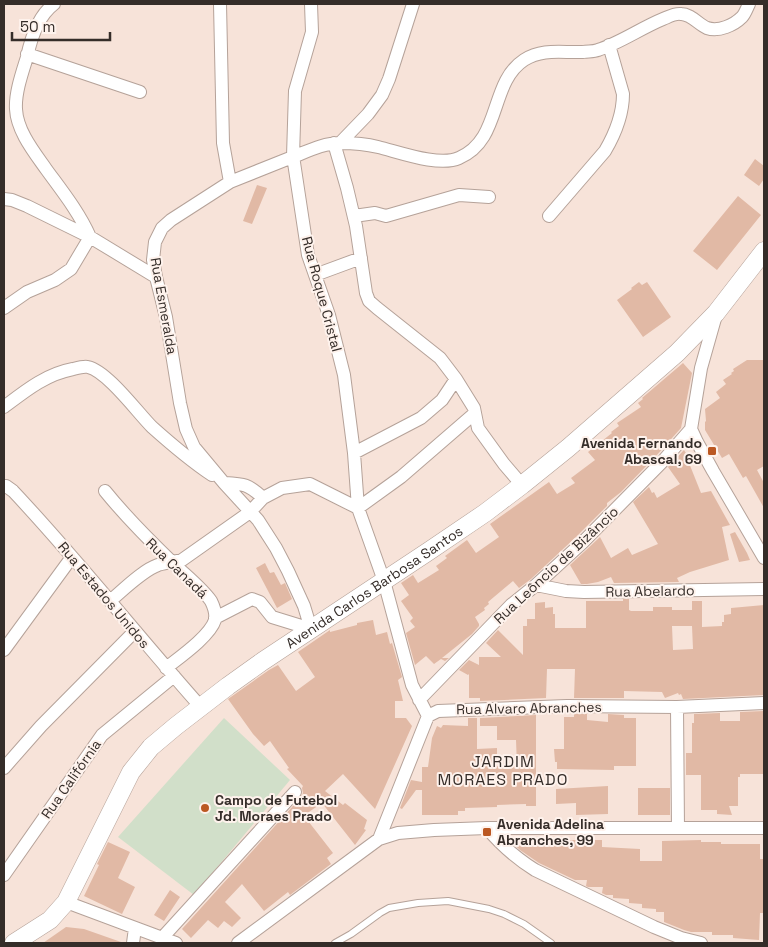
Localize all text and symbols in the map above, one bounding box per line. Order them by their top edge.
scale bar [12,10,110,42]
text: 50 m [20,17,55,36]
street label: Rua Roque Cristal [298,234,346,354]
street label: Rua Esmeralda [147,256,181,356]
place label: Avenida Fernando Abascal, 69 [581,434,702,468]
marker: Avenida Fernando Abascal, 69 [706,445,718,457]
street label: Rua Leôncio de Bizâncio [490,502,622,628]
street label: Avenida Carlos Barbosa Santos [282,522,466,652]
street label: Rua Canadá [142,534,212,602]
street label: Rua Estados Unidos [54,538,154,652]
street label: Rua Abelardo [605,581,695,601]
street label: Rua Alvaro Abranches [456,698,602,718]
street label: Rua Califórnia [37,736,105,822]
district label: JARDIM MORAES PRADO [438,751,568,790]
place label: Campo de Futebol Jd. Moraes Prado [215,791,337,825]
marker: Campo de Futebol Jd. Moraes Prado [199,802,211,814]
place label: Avenida Adelina Abranches, 99 [497,815,604,849]
marker: Avenida Adelina Abranches, 99 [481,826,493,838]

